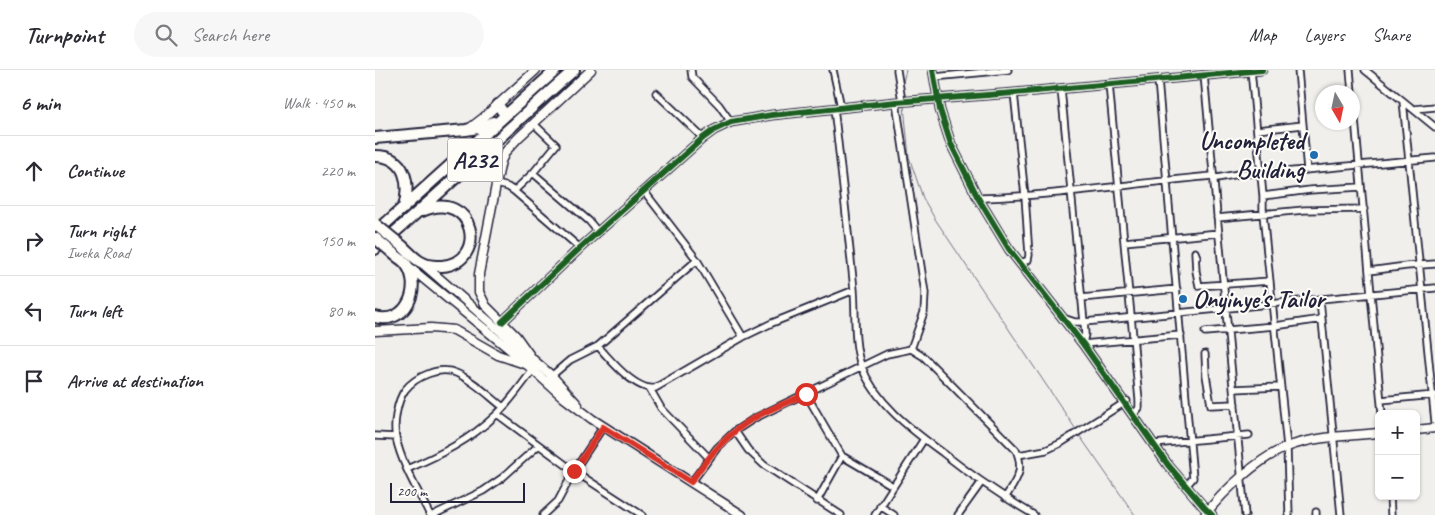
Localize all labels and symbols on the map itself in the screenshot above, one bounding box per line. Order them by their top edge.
north arrow [1315,85,1360,130]
place label: Uncompleted Building [1199,125,1308,186]
road number: A232 [447,138,503,182]
marker: Uncompleted Building [1308,149,1320,161]
place label: Onyinye's Tailor [1193,283,1327,315]
marker: Onyinye's Tailor [1177,293,1189,305]
route start [795,383,818,406]
route end [563,460,586,483]
scale bar [390,480,525,503]

